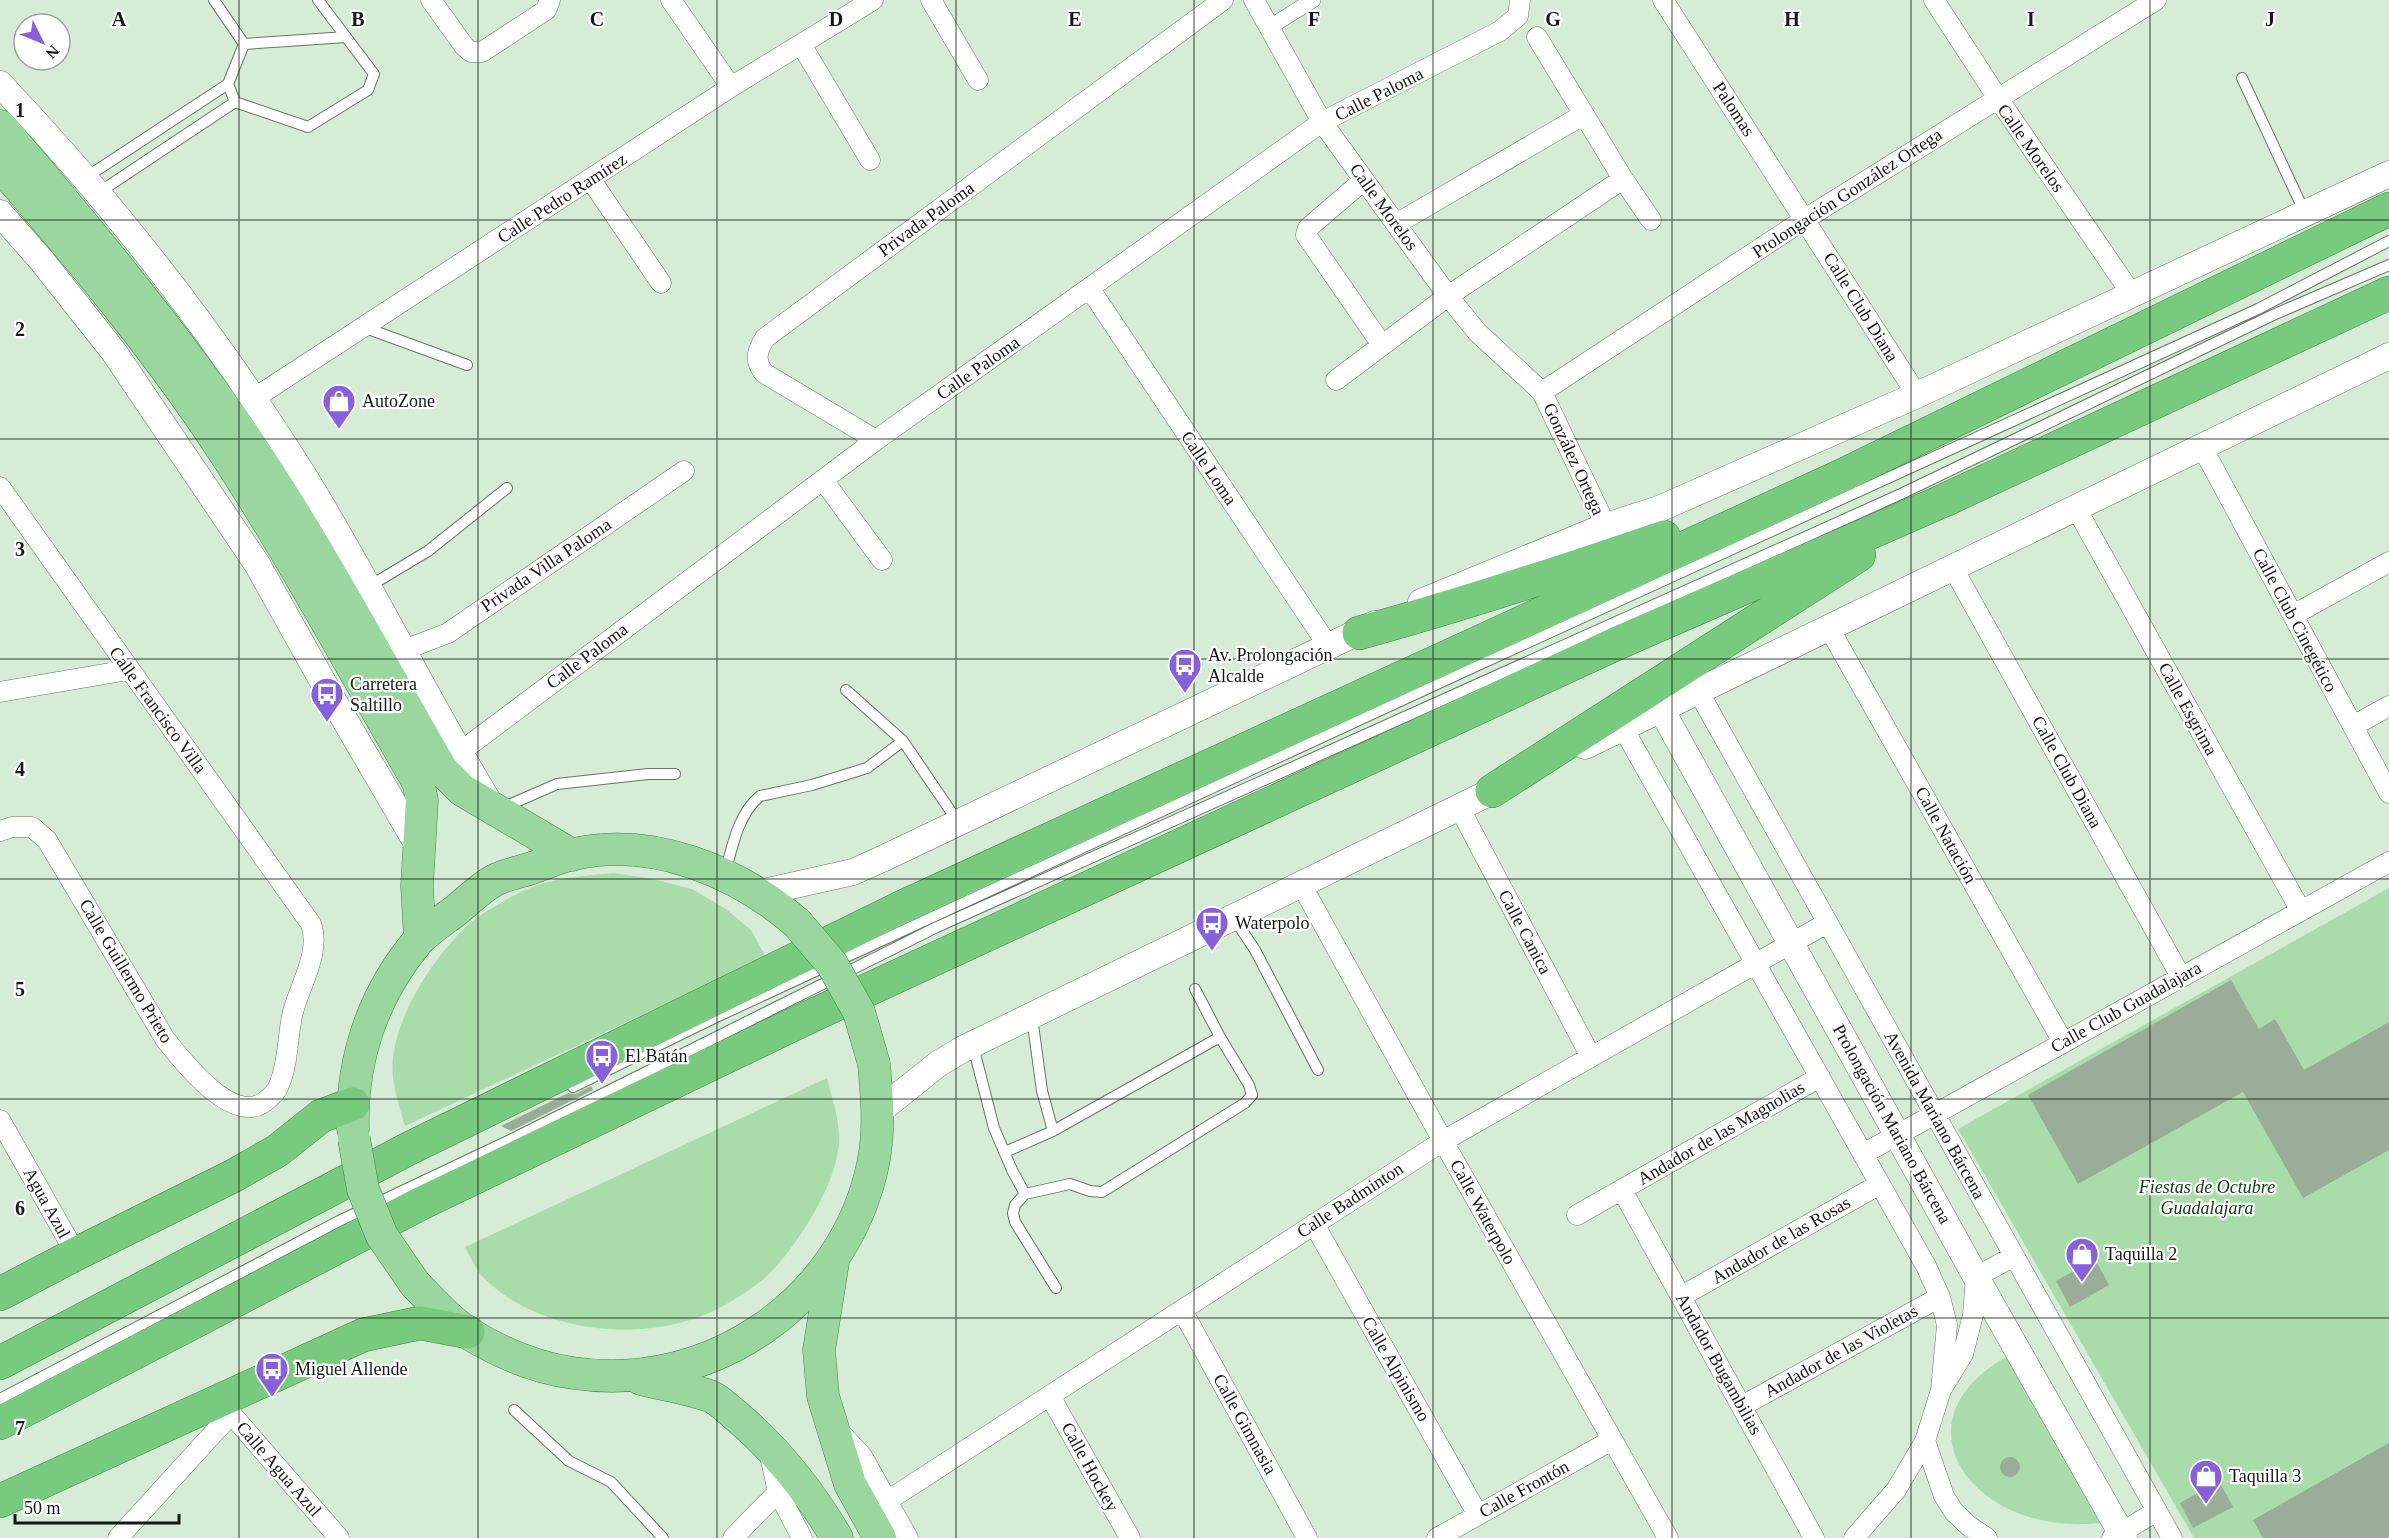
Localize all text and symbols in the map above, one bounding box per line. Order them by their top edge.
text: A [112,8,127,30]
text: B [351,8,365,30]
text: C [590,8,604,30]
text: D [829,8,843,30]
text: E [1068,8,1082,30]
text: F [1308,8,1320,30]
text: G [1545,8,1561,30]
text: H [1784,8,1800,30]
text: I [2027,8,2035,30]
text: J [2265,8,2275,30]
north arrow [12,12,72,72]
text: N [42,42,63,62]
street label: Calle Paloma [1331,63,1427,125]
street label: Palomas [1709,78,1759,140]
text: 1 [15,99,25,121]
street label: Calle Morelos [1993,100,2069,196]
street label: Prolongación González Ortega [1748,124,1946,262]
street label: Calle Pedro Ramírez [494,149,630,247]
street label: Calle Morelos [1346,160,1422,254]
street label: Privada Paloma [874,178,978,260]
street label: Calle Club Diana [1819,249,1903,365]
text: 2 [15,318,25,340]
street label: Calle Paloma [933,332,1023,404]
shop icon: AutoZone [321,383,357,430]
place label: AutoZone [362,391,435,411]
street label: González Ortega [1539,400,1609,518]
street label: Calle Loma [1177,427,1241,509]
street label: Privada Villa Paloma [477,514,615,616]
text: 3 [15,538,25,560]
street label: Calle Club Cinegético [2249,545,2341,695]
street label: Calle Paloma [542,619,632,693]
street label: Calle Francisco Villa [105,643,211,777]
place label: Av. Prolongación Alcalde [1208,645,1332,686]
bus stop icon: Av. Prolongación Alcalde [1167,647,1203,694]
street label: Calle Esgrima [2154,659,2222,759]
place label: Carretera Saltillo [350,674,417,715]
bus stop icon: Carretera Saltillo [309,676,345,723]
street label: Calle Club Diana [2028,712,2106,832]
text: 4 [15,758,25,780]
street label: Calle Natación [1911,783,1981,887]
street label: Calle Canica [1494,886,1556,978]
street label: Calle Guillermo Prieto [75,896,177,1046]
bus stop icon: Waterpolo [1194,905,1230,952]
place label: Waterpolo [1235,913,1310,933]
street label: Calle Club Guadalajara [2047,957,2205,1057]
text: 5 [15,978,25,1000]
street label: Prolongación Mariano Bárcena [1829,1021,1955,1227]
street label: Avenida Mariano Bárcena [1881,1028,1989,1202]
bus stop icon: El Batán [584,1038,620,1085]
place label: El Batán [625,1046,687,1066]
street label: Andador de las Magnolias [1634,1077,1808,1189]
street label: Calle Waterpolo [1446,1156,1520,1268]
street label: Calle Badminton [1293,1158,1407,1242]
street label: Agua Azul [19,1164,75,1242]
park label: Fiestas de Octubre Guadalajara [2138,1177,2275,1218]
street label: Andador de las Rosas [1708,1192,1854,1288]
text: 6 [15,1197,25,1219]
shop icon: Taquilla 2 [2064,1236,2100,1283]
place label: Taquilla 2 [2105,1244,2177,1264]
street label: Andador Bugambilias [1672,1290,1766,1438]
street label: Andador de las Violetas [1761,1301,1921,1401]
street label: Calle Alpinismo [1358,1313,1434,1425]
bus stop icon: Miguel Allende [254,1351,290,1398]
place label: Miguel Allende [295,1359,407,1379]
street label: Calle Gimnasia [1209,1370,1281,1478]
text: 7 [15,1417,25,1439]
street label: Calle Agua Azul [232,1418,326,1520]
street label: Calle Hockey [1057,1419,1123,1515]
street label: Calle Frontón [1476,1456,1572,1522]
shop icon: Taquilla 3 [2188,1458,2224,1505]
place label: Taquilla 3 [2229,1466,2301,1486]
scale bar [15,1487,178,1525]
text: 50 m [24,1498,61,1518]

